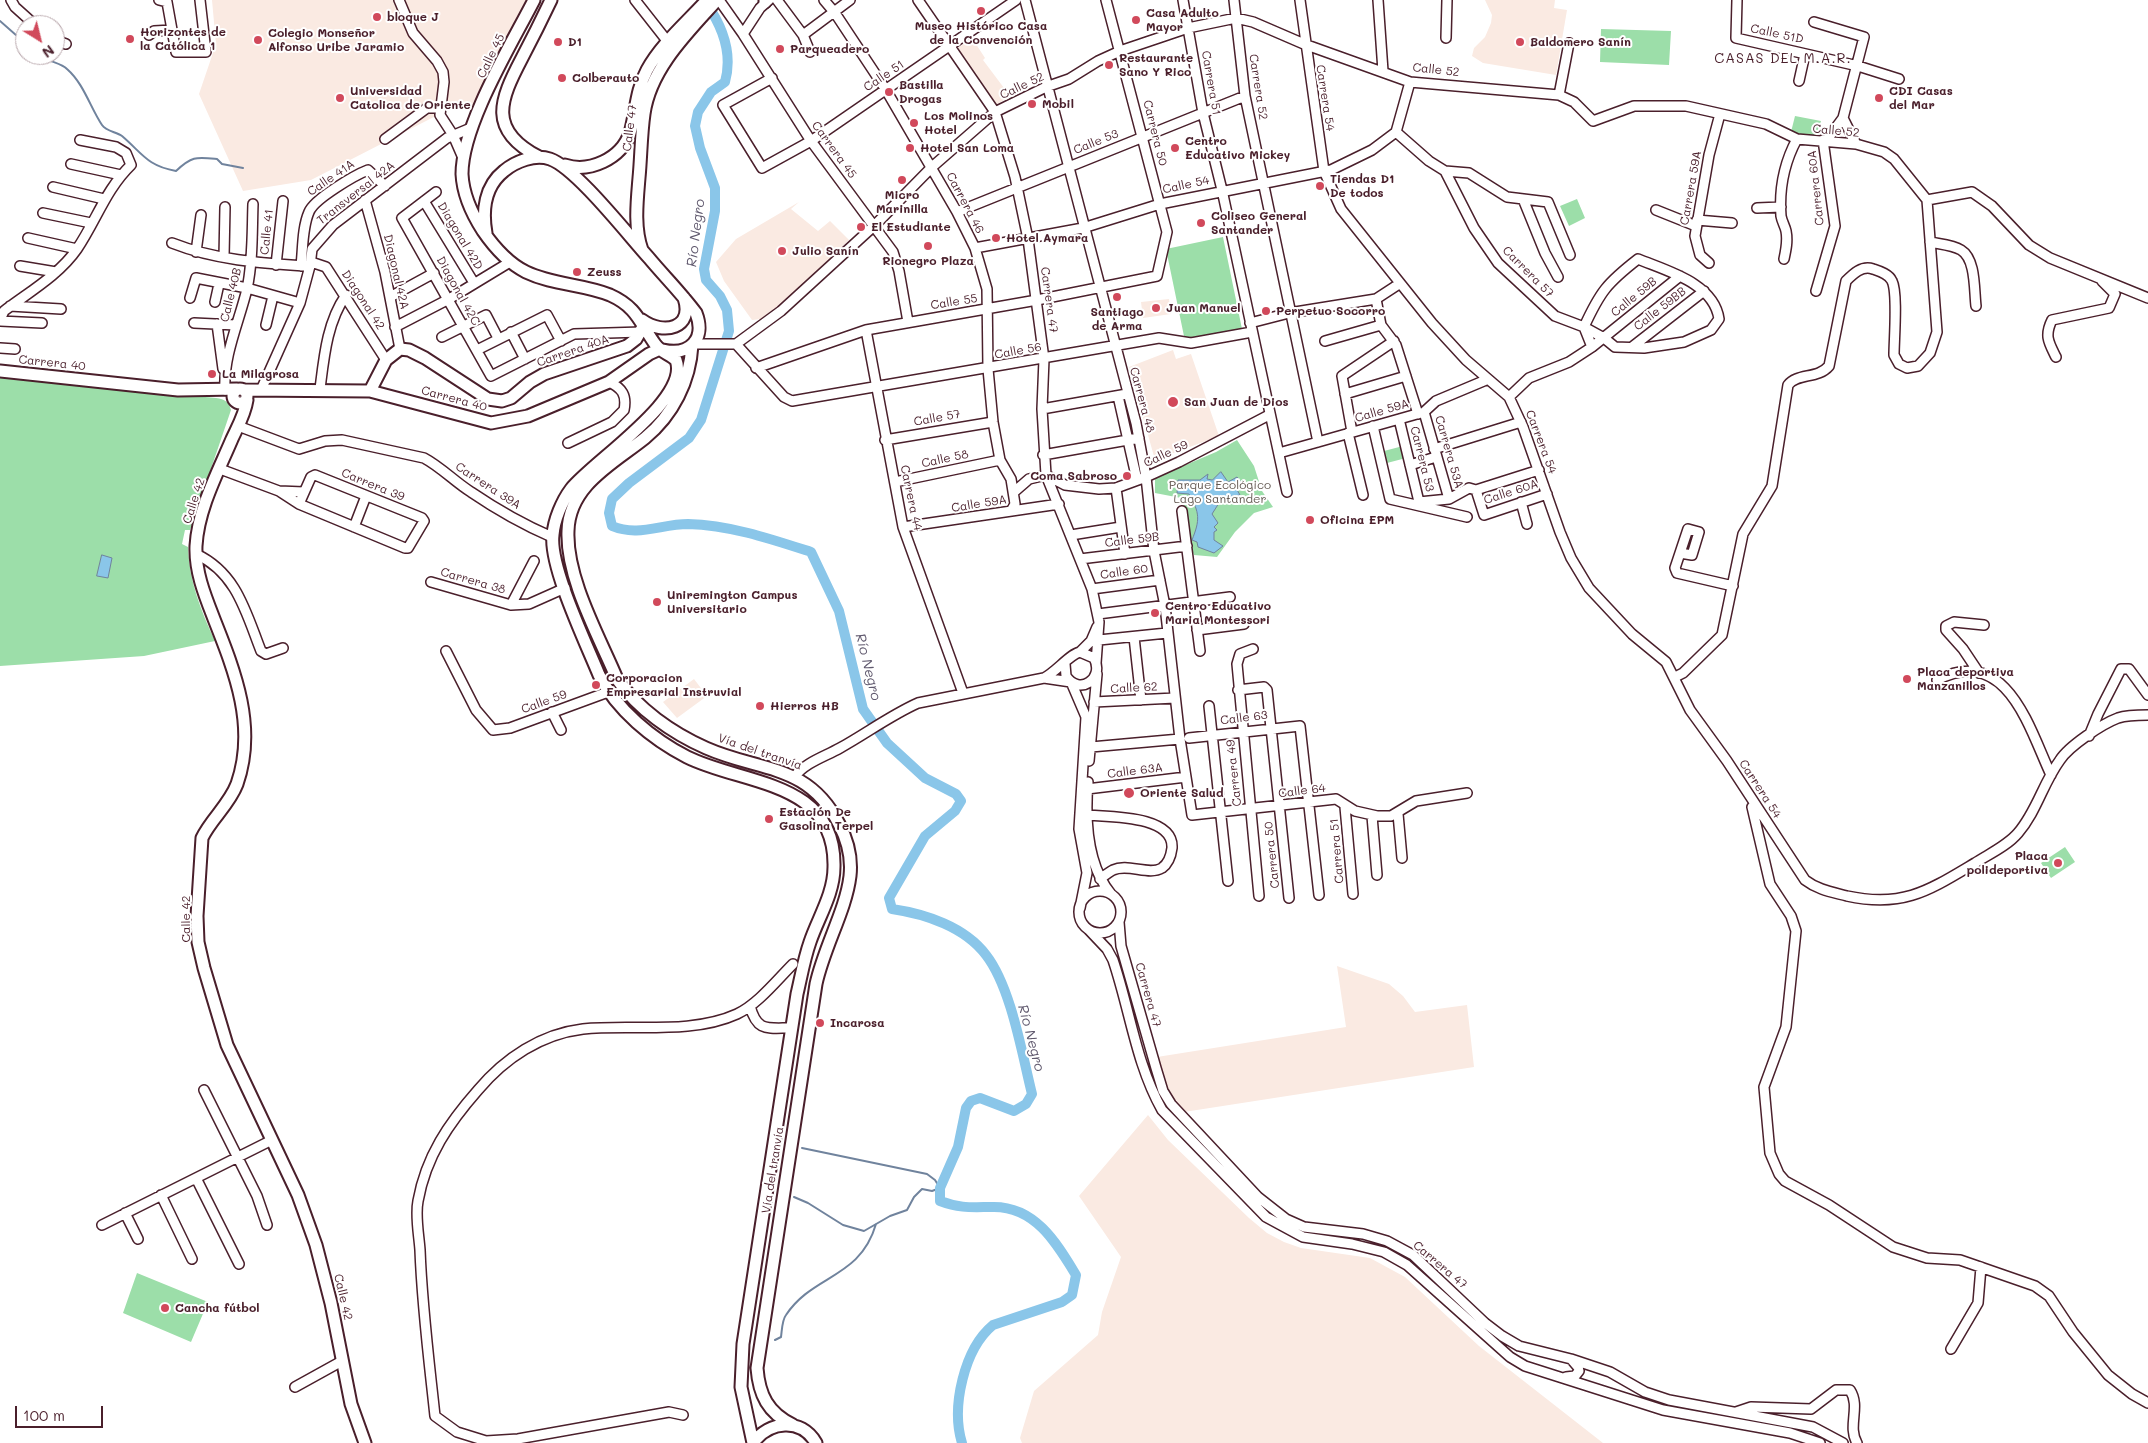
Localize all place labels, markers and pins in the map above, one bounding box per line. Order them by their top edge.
marker: Museo Histórico Casa de la Convención [975,5,987,17]
place label: Casa Adulto Mayor [1146,6,1219,34]
place label: bloque J [387,10,439,24]
marker: bloque J [371,11,383,23]
marker: Casa Adulto Mayor [1130,14,1142,26]
place label: Museo Histórico Casa de la Convención [915,19,1047,47]
place label: Horizontes de la Católica 1 [140,25,226,53]
place label: Colegio Monseñor Alfonso Uribe Jaramio [268,26,404,54]
marker: Horizontes de la Católica 1 [124,33,136,45]
marker: Colegio Monseñor Alfonso Uribe Jaramio [252,34,264,46]
place label: D1 [568,35,582,49]
place label: Baldomero Sanín [1530,35,1631,49]
marker: D1 [552,36,564,48]
marker: Baldomero Sanín [1514,36,1526,48]
place label: Parqueadero [790,42,869,56]
marker: Parqueadero [774,43,786,55]
place label: Restaurante Sano Y Rico [1119,51,1193,79]
marker: Restaurante Sano Y Rico [1103,59,1115,71]
place label: Colberauto [572,71,639,85]
marker: Colberauto [556,72,568,84]
place label: Bastilla Drogas [899,78,944,106]
place label: Universidad Catolica de Oriente [350,84,471,112]
place label: CDI Casas del Mar [1889,84,1953,112]
marker: Bastilla Drogas [883,86,895,98]
marker: Universidad Catolica de Oriente [334,92,346,104]
marker: CDI Casas del Mar [1873,92,1885,104]
place label: Mobil [1042,97,1074,111]
marker: Mobil [1026,98,1038,110]
place label: Los Molinos Hotel [924,109,993,137]
marker: Los Molinos Hotel [908,117,920,129]
place label: Centro Educativo Mickey [1185,134,1290,162]
place label: Hotel San Loma [920,141,1014,155]
marker: Hotel San Loma [904,142,916,154]
marker: Centro Educativo Mickey [1169,142,1181,154]
place label: Tiendas D1 De todos [1330,172,1394,200]
marker: Micro Marinilla [896,174,908,186]
marker: Tiendas D1 De todos [1314,180,1326,192]
place label: Micro Marinilla [876,188,928,216]
place label: Coliseo General Santander [1211,209,1307,237]
marker: Coliseo General Santander [1195,217,1207,229]
place label: El Estudiante [871,220,951,234]
marker: El Estudiante [855,221,867,233]
place label: Hotel Aymara [1006,231,1088,245]
marker: Hotel Aymara [990,232,1002,244]
marker: Rionegro Plaza [922,240,934,252]
place label: Julio Sanín [792,244,859,258]
marker: Julio Sanín [776,245,788,257]
place label: Rionegro Plaza [882,254,974,268]
place label: Zeuss [587,265,622,279]
marker: Zeuss [571,266,583,278]
marker: Santiago de Arma [1111,291,1123,303]
place label: Juan Manuel [1166,301,1241,315]
marker: Juan Manuel [1150,302,1162,314]
place label: Perpetuo Socorro [1276,304,1385,318]
place label: Santiago de Arma [1091,305,1143,333]
marker: Perpetuo Socorro [1260,305,1272,317]
place label: La Milagrosa [222,367,299,381]
marker: La Milagrosa [206,368,218,380]
marker: San Juan de Dios [1166,395,1180,409]
place label: San Juan de Dios [1184,395,1289,409]
place label: Coma Sabroso [1030,469,1117,483]
marker: Coma Sabroso [1121,470,1133,482]
place label: Oficina EPM [1320,513,1394,527]
marker: Oficina EPM [1304,514,1316,526]
place label: Uniremington Campus Universitario [667,588,798,616]
marker: Uniremington Campus Universitario [651,596,663,608]
place label: Centro Educativo Maria Montessori [1165,599,1271,627]
marker: Centro Educativo Maria Montessori [1149,607,1161,619]
place label: Placa deportiva Manzanillos [1917,665,2014,693]
place label: Corporacion Empresarial Instruvial [606,671,742,699]
marker: Placa deportiva Manzanillos [1901,673,1913,685]
marker: Corporacion Empresarial Instruvial [590,679,602,691]
place label: Hierros HB [770,699,839,713]
marker: Hierros HB [754,700,766,712]
marker: Oriente Salud [1122,786,1136,800]
place label: Oriente Salud [1140,786,1223,800]
place label: Estación De Gasolina Terpel [779,805,873,833]
marker: Estación De Gasolina Terpel [763,813,775,825]
place label: Placa polideportiva [1967,849,2048,877]
marker: Placa polideportiva [2052,857,2064,869]
place label: Incarosa [830,1016,885,1030]
marker: Incarosa [814,1017,826,1029]
place label: Cancha fútbol [175,1301,259,1315]
marker: Cancha fútbol [159,1302,171,1314]

